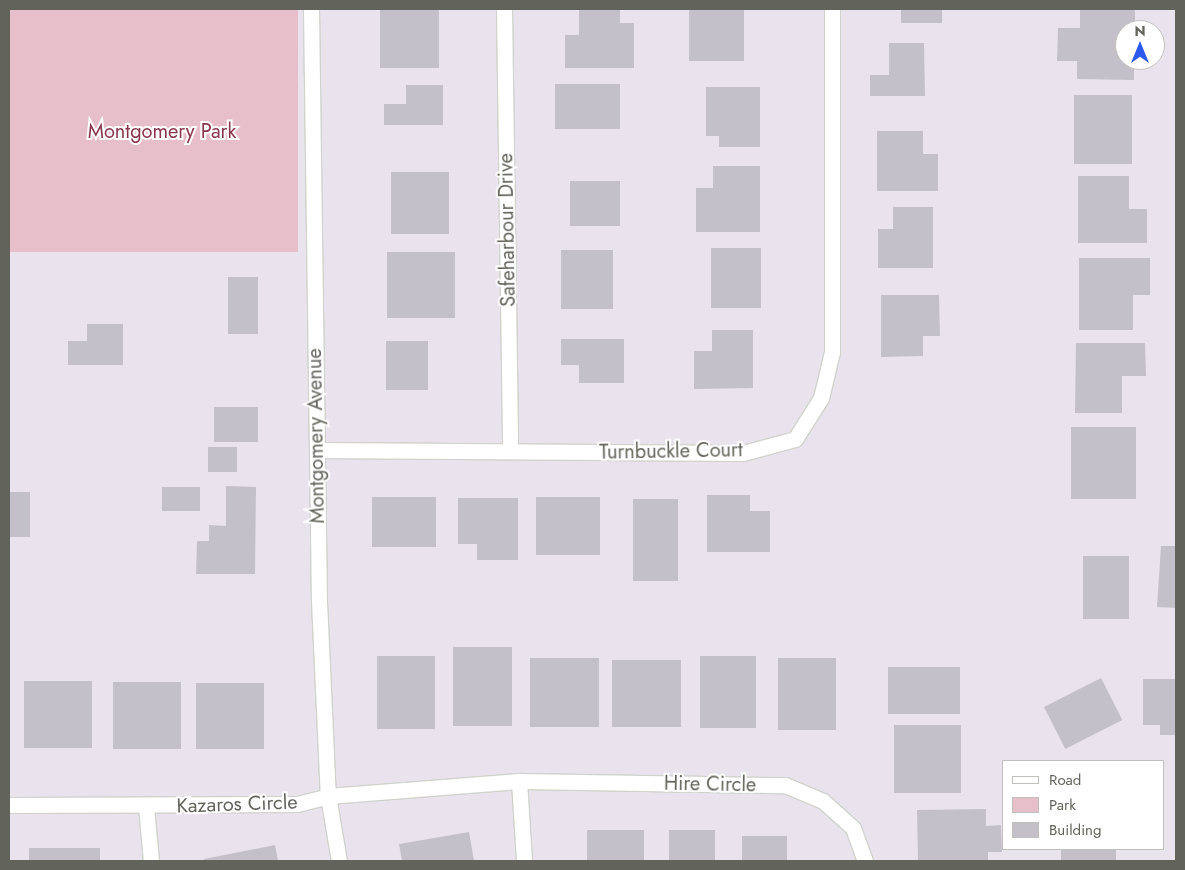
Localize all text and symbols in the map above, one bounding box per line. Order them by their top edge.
north arrow [1115,20,1165,70]
text: N [1134,21,1146,41]
park label: Montgomery Park [88,119,236,143]
street label: Safeharbour Drive [494,153,520,307]
street label: Montgomery Avenue [302,348,330,524]
street label: Turnbuckle Court [599,438,743,464]
legend [1002,760,1165,850]
text: Road [1049,769,1081,791]
street label: Hire Circle [664,771,756,797]
street label: Kazaros Circle [176,790,298,818]
text: Park [1049,794,1076,816]
text: Building [1049,819,1101,841]

